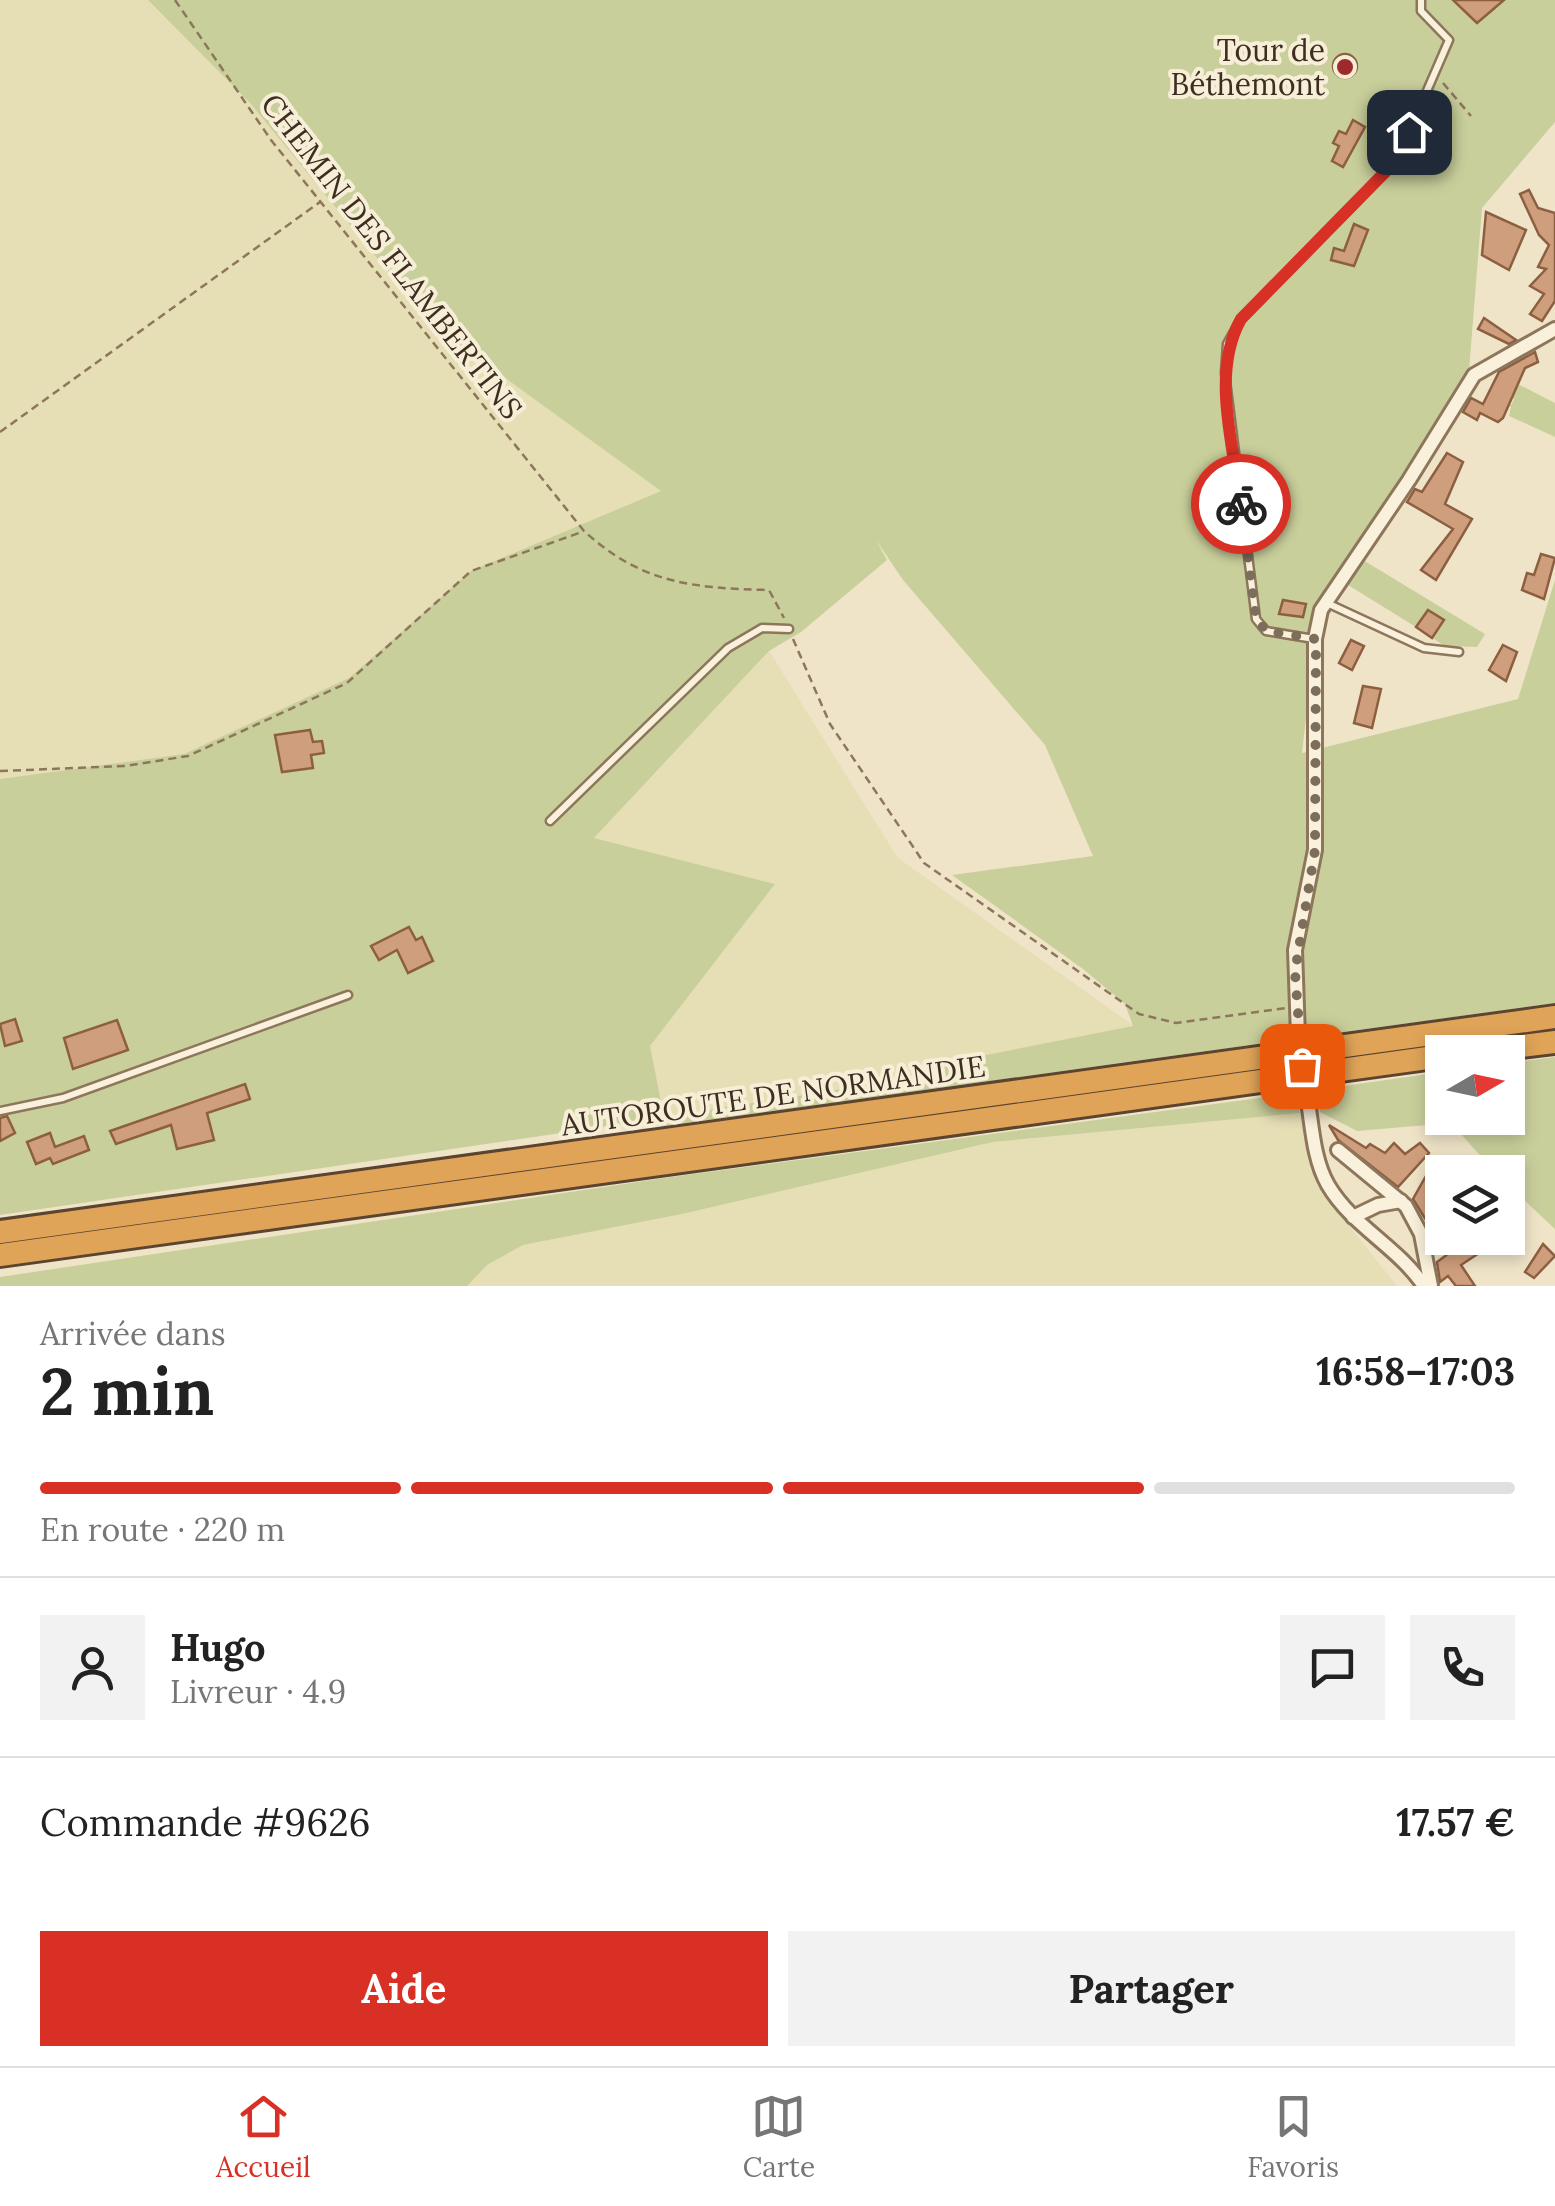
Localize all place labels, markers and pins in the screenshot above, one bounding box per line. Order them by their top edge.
place label: Tour de Béthemont [1171,31,1325,103]
marker: Tour de Béthemont [1334,56,1356,78]
pin [1367,90,1452,175]
pin [1260,1024,1345,1109]

